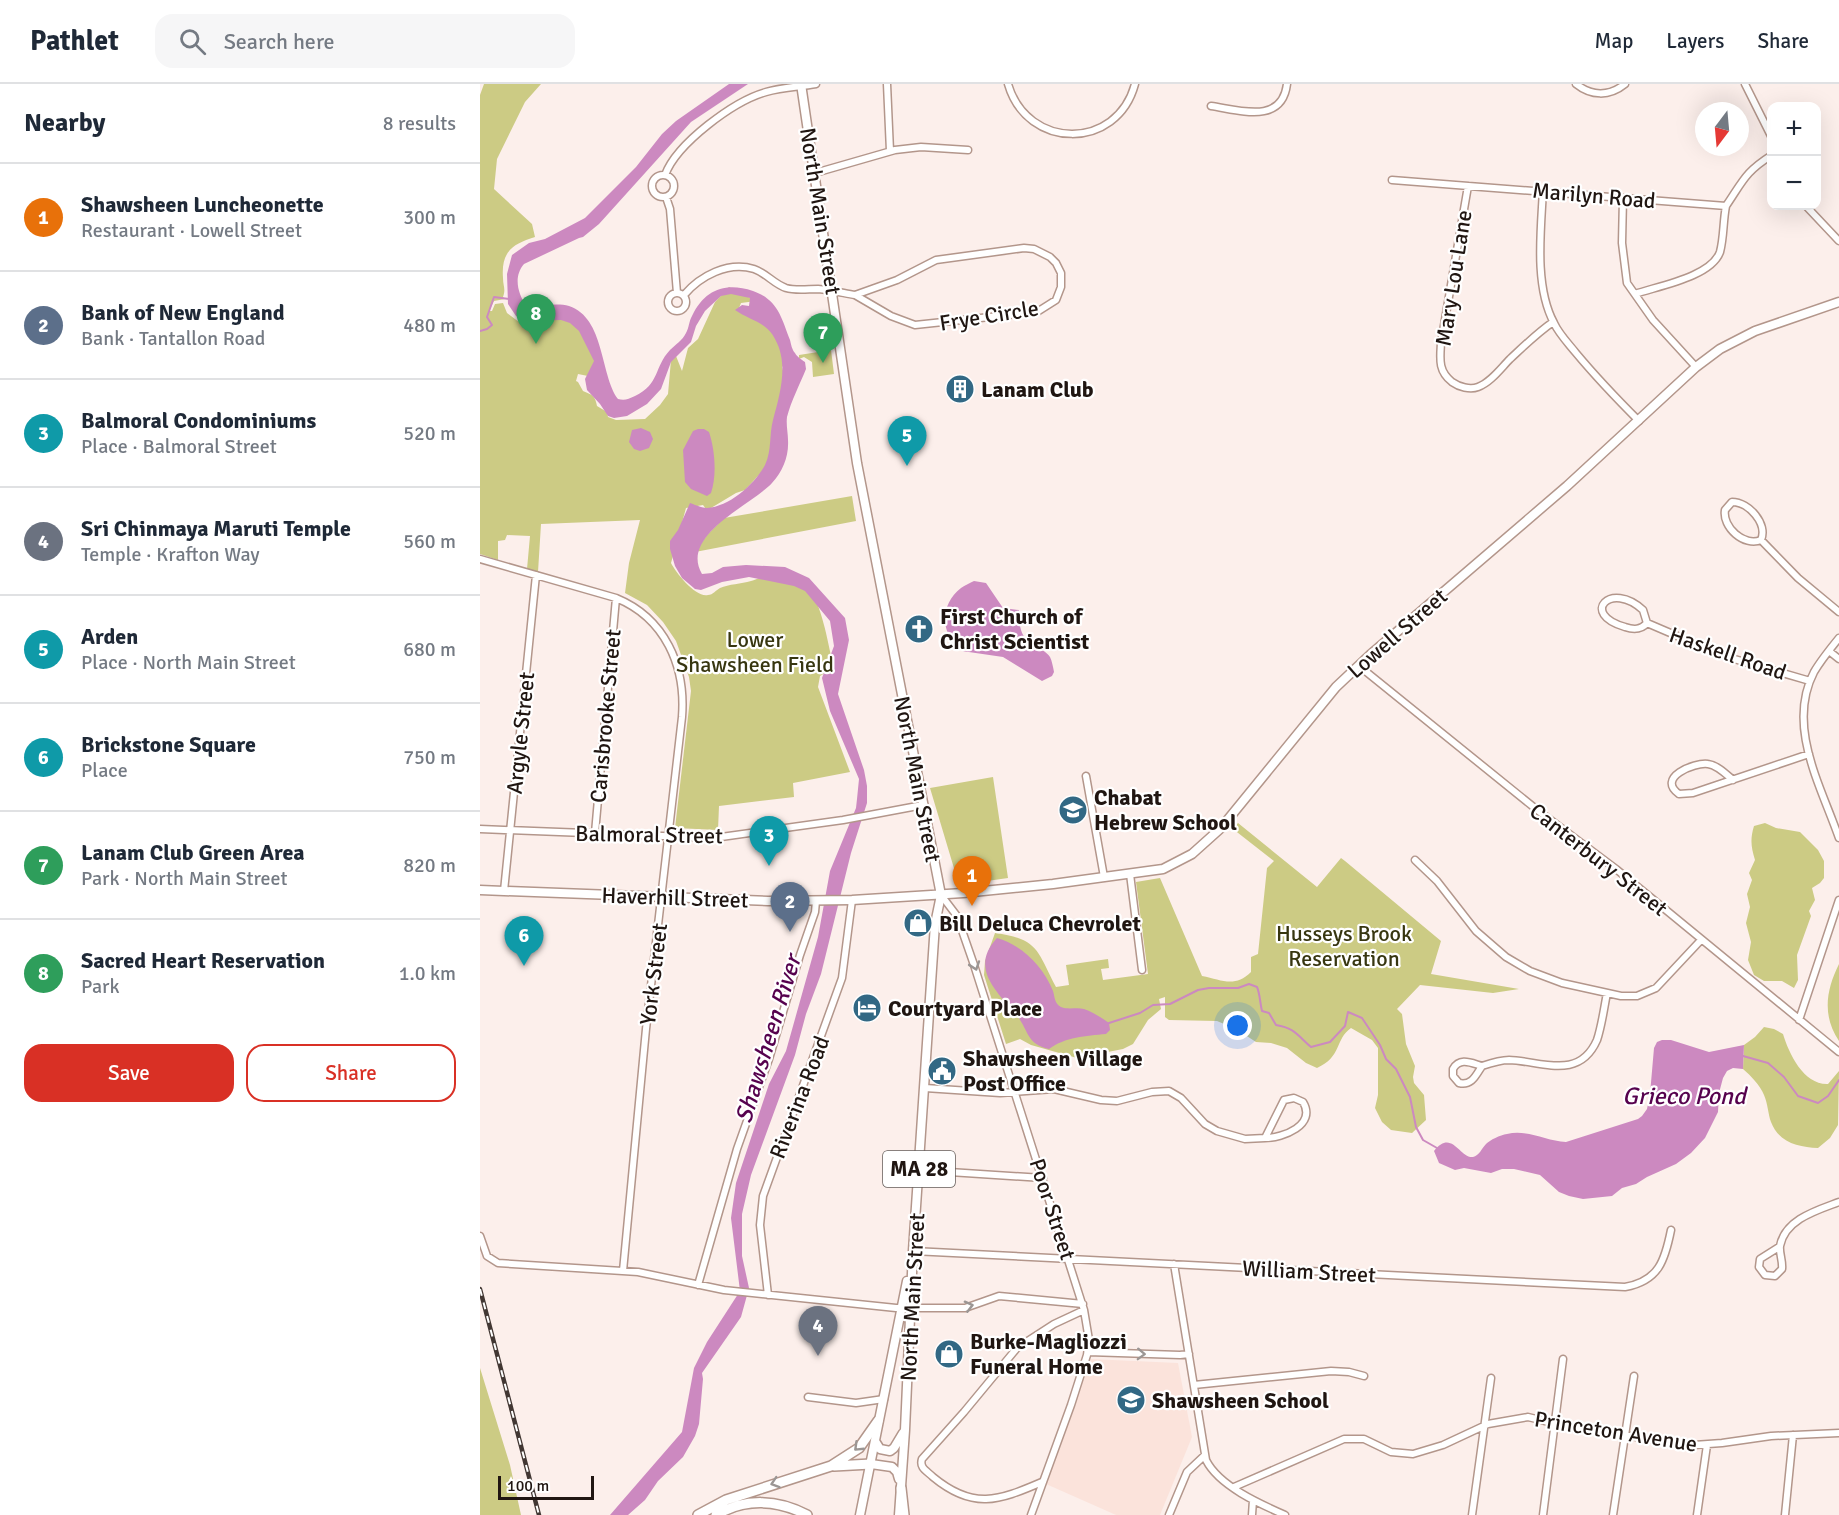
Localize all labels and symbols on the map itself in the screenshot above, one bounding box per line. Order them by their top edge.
north arrow [1695,102,1749,156]
street label: North Main Street [794,126,847,297]
street label: Marilyn Road [1531,177,1657,214]
street label: Mary Lou Lane [1429,208,1478,348]
pin: 8 [516,294,556,344]
street label: Frye Circle [938,294,1041,337]
pin: 7 [804,314,842,363]
building icon: Lanam Club [944,373,976,405]
place label: Lanam Club [981,376,1094,403]
pin: 5 [888,416,926,466]
street label: Lowell Street [1342,582,1453,684]
place label: First Church of Christ Scientist [940,603,1089,655]
church icon: First Church of Christ Scientist [903,613,935,645]
street label: Haskell Road [1666,621,1790,686]
park label: Lower Shawsheen Field [676,626,834,678]
street label: Carisbrooke Street [584,628,627,804]
street label: Argyle Street [501,670,540,795]
street label: North Main Street [888,694,947,865]
place label: Chabat Hebrew School [1094,784,1237,836]
school or university icon: Chabat Hebrew School [1057,794,1089,826]
street label: Canterbury Street [1524,797,1673,922]
pin: 3 [750,816,788,866]
street label: Balmoral Street [575,820,723,849]
pin: 1 [952,856,992,906]
street label: Haverhill Street [601,881,749,914]
pin: 2 [770,882,810,932]
shop icon: Bill Deluca Chevrolet [902,907,934,939]
place label: Bill Deluca Chevrolet [939,910,1141,937]
pin: 6 [504,916,543,966]
park label: Husseys Brook Reservation [1276,920,1412,972]
street label: York Street [634,921,673,1027]
water label: Shawsheen River [728,949,809,1126]
one-way arrow [967,960,980,971]
hotel icon: Courtyard Place [851,992,883,1024]
place label: Courtyard Place [888,995,1042,1022]
your location [1223,1011,1252,1040]
street label: Riverina Road [764,1032,835,1162]
place label: Shawsheen Village Post Office [963,1045,1143,1097]
public building icon: Shawsheen Village Post Office [926,1055,958,1087]
water label: Grieco Pond [1622,1081,1749,1111]
road number: MA 28 [883,1151,955,1187]
street label: Poor Street [1023,1155,1082,1264]
street label: North Main Street [895,1212,930,1382]
street label: William Street [1241,1255,1377,1289]
one-way arrow [964,1301,974,1314]
pin: 4 [798,1306,838,1356]
place label: Burke-Magliozzi Funeral Home [970,1328,1127,1380]
shop icon: Burke-Magliozzi Funeral Home [933,1338,965,1370]
one-way arrow [1136,1348,1145,1360]
school or university icon: Shawsheen School [1115,1384,1147,1416]
place label: Shawsheen School [1152,1387,1329,1414]
street label: Princeton Avenue [1533,1405,1699,1458]
one-way arrow [855,1440,866,1451]
scale bar [498,1473,594,1500]
one-way arrow [770,1476,781,1488]

